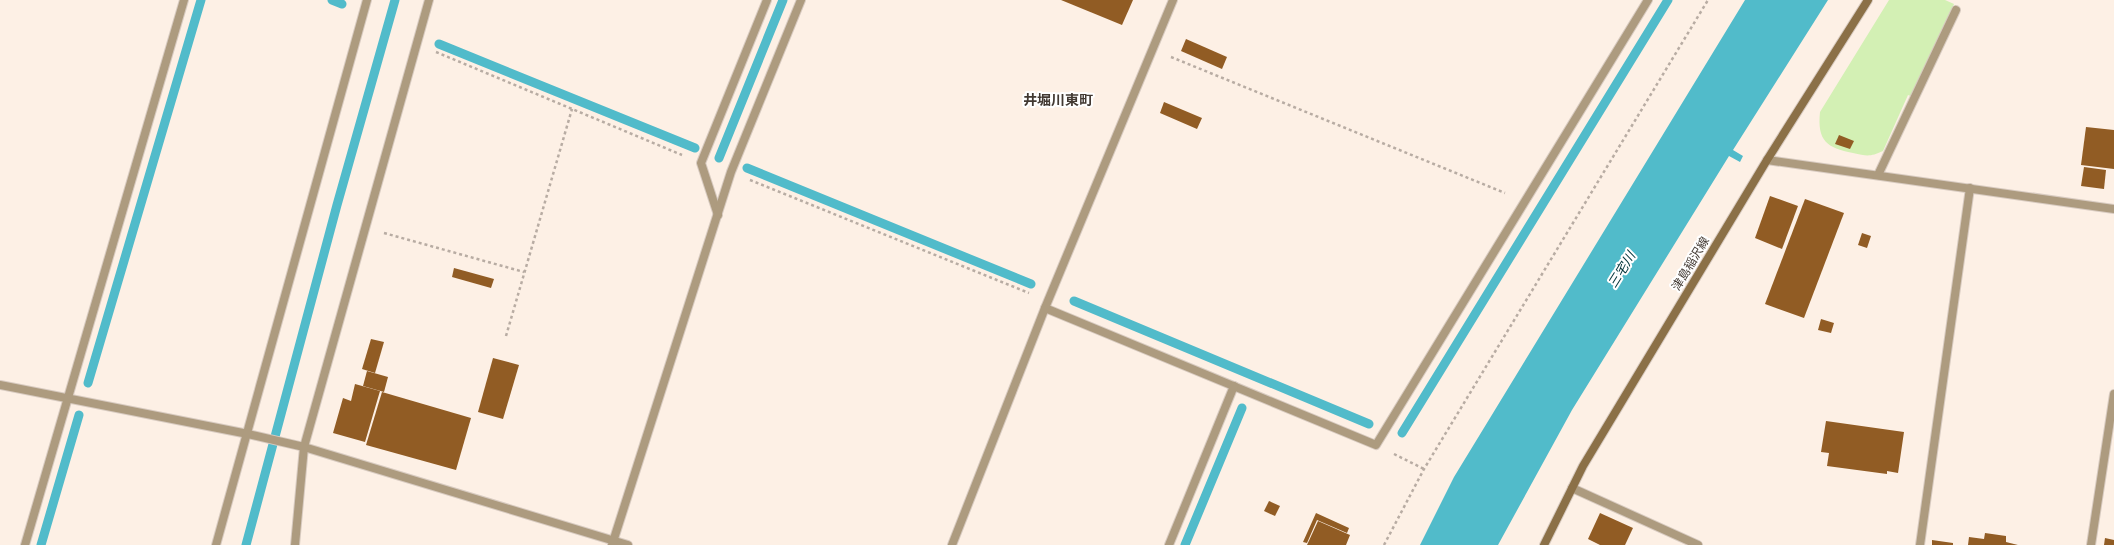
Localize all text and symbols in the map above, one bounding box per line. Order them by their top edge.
district label: 井堀川東町 [1023,91,1093,111]
street label: 津島稲沢線 [1668,234,1714,294]
water label: 三宅川 [1604,247,1641,291]

